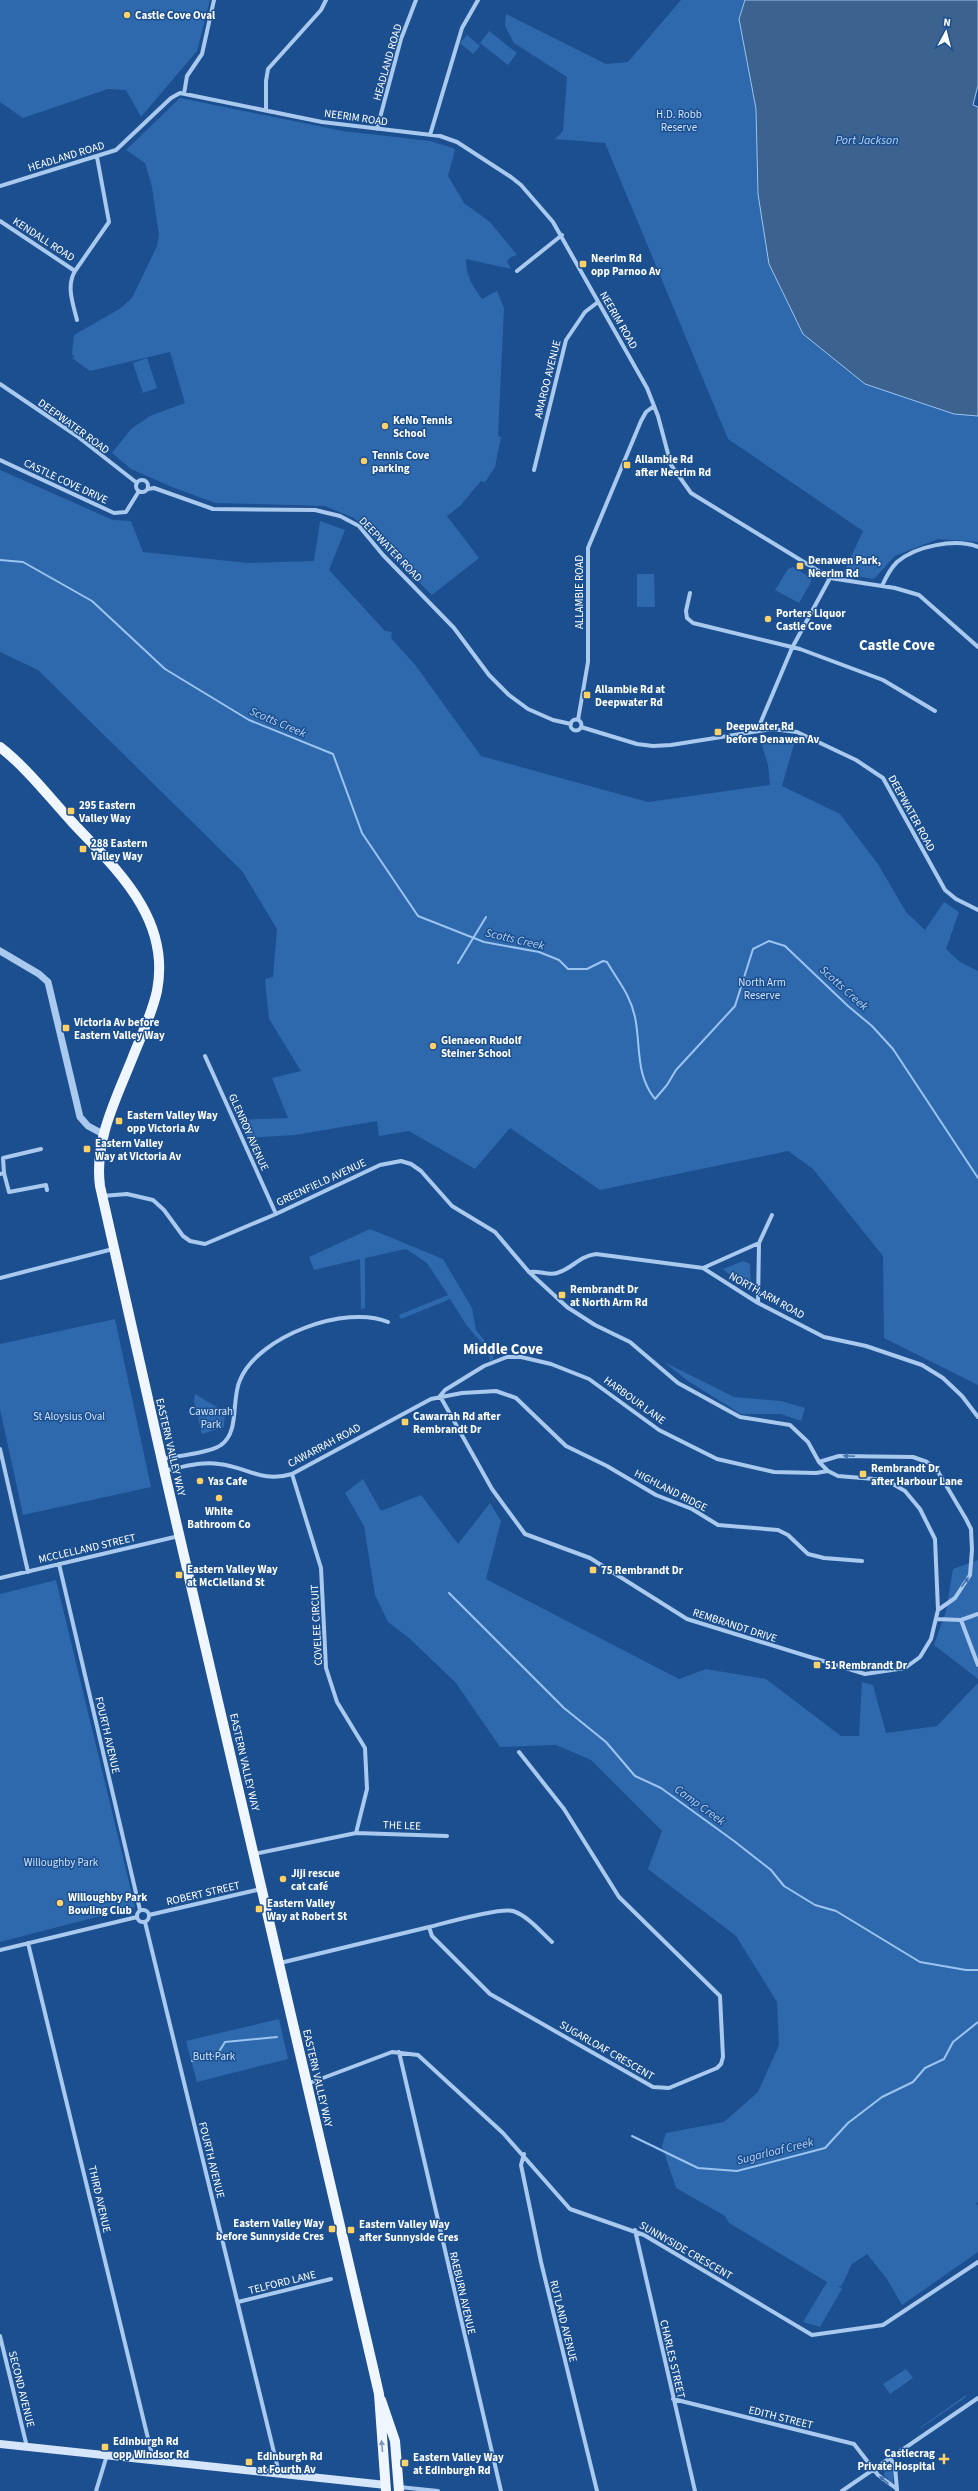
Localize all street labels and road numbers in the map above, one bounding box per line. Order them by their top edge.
street label: HEADLAND ROAD [369,22,406,102]
street label: NEERIM ROAD [323,106,389,129]
street label: HEADLAND ROAD [26,138,106,175]
street label: KENDALL ROAD [10,214,78,265]
street label: NEERIM ROAD [596,289,641,352]
street label: AMAROO AVENUE [530,338,565,420]
street label: DEEPWATER ROAD [35,395,113,458]
street label: CASTLE COVE DRIVE [21,455,111,508]
street label: DEEPWATER ROAD [356,514,426,585]
street label: ALLAMBIE ROAD [572,555,587,629]
street label: DEEPWATER ROAD [884,772,939,854]
street label: GLENROY AVENUE [225,1091,272,1173]
street label: GREENFIELD AVENUE [274,1155,369,1210]
street label: NORTH ARM ROAD [726,1268,808,1323]
street label: HARBOUR LANE [601,1373,669,1428]
street label: EASTERN VALLEY WAY [152,1397,189,1498]
street label: CAWARRAH ROAD [285,1420,364,1471]
street label: HIGHLAND RIDGE [632,1466,710,1515]
street label: MCCLELLAND STREET [37,1530,137,1567]
street label: COVELEE CIRCUIT [307,1584,326,1666]
street label: REMBRANDT DRIVE [691,1605,779,1646]
street label: FOURTH AVENUE [91,1695,124,1775]
street label: EASTERN VALLEY WAY [226,1712,263,1813]
street label: THE LEE [383,1817,421,1834]
street label: ROBERT STREET [165,1878,242,1909]
street label: SUGARLOAF CRESCENT [557,2017,657,2084]
street label: EASTERN VALLEY WAY [299,2028,336,2129]
street label: FOURTH AVENUE [195,2120,228,2200]
street label: THIRD AVENUE [85,2164,115,2234]
street label: SUNNYSIDE CRESCENT [636,2218,735,2283]
street label: RAEBURN AVENUE [446,2250,479,2336]
street label: TELFORD LANE [247,2267,318,2298]
street label: RUTLAND AVENUE [546,2279,581,2364]
street label: CHARLES STREET [656,2318,689,2400]
street label: SECOND AVENUE [5,2349,38,2429]
street label: EDITH STREET [747,2402,815,2433]

